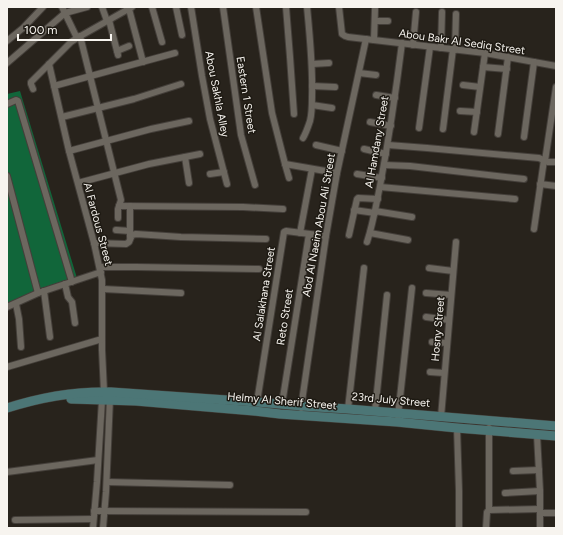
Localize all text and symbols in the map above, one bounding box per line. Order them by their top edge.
scale bar [18,16,111,42]
text: 100 m [24,23,58,37]
street label: Abou Bakr Al Sediq Street [398,27,526,57]
street label: Abou Sakhla Alley [202,50,232,138]
street label: Eastern 1 Street [233,55,259,135]
street label: Al Hamdany Street [363,95,391,189]
street label: Abd Al Naeim Abou Ali Street [300,152,338,298]
street label: Al Fardous Street [81,181,115,267]
street label: Al Salakhana Street [250,246,278,342]
street label: Reto Street [274,288,296,346]
street label: Hosny Street [429,296,447,362]
street label: Helmy Al Sherif Street [227,390,337,412]
street label: 23rd July Street [351,390,431,410]

